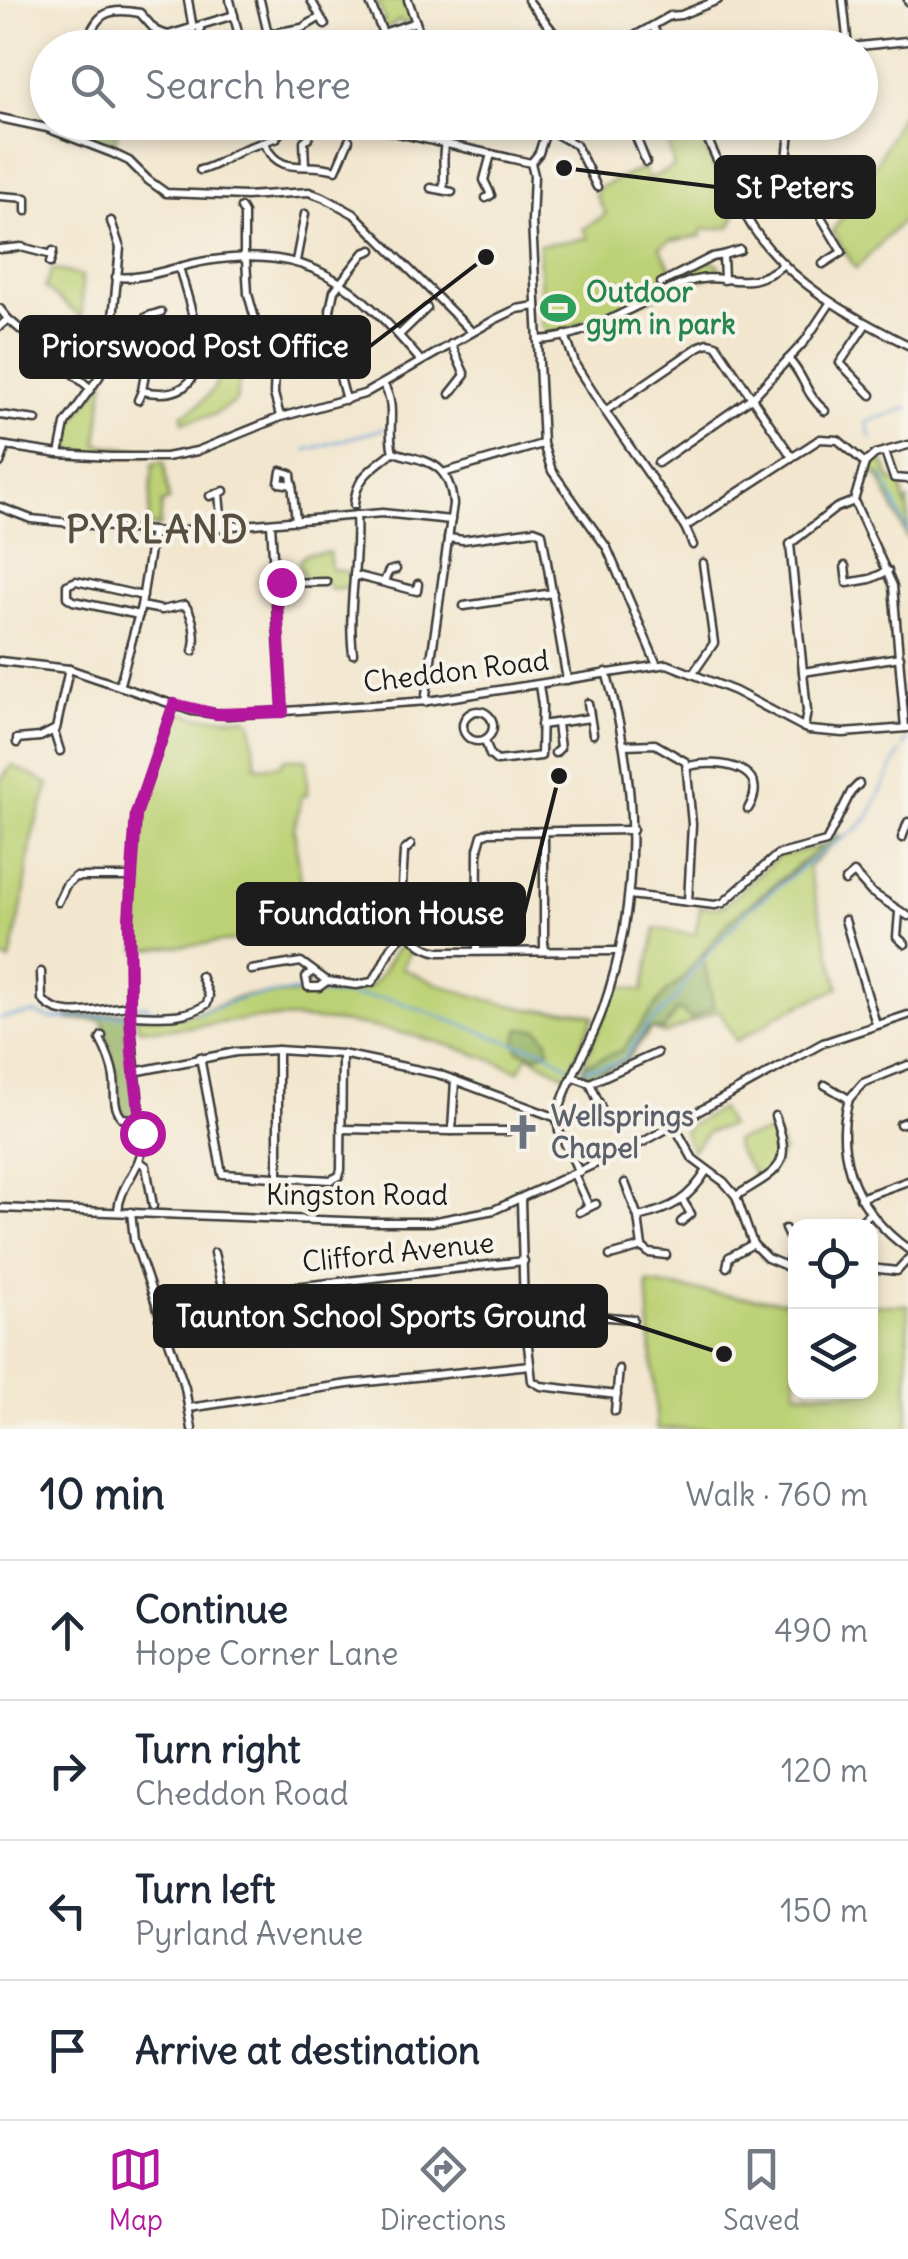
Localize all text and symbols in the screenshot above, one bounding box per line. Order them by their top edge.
search box [30,30,878,140]
icon: search [65,58,120,113]
text: Search here [145,62,351,109]
callout: St Peters [716,157,874,217]
text: St Peters [736,168,854,206]
place label: Outdoor gym in park [586,274,736,342]
sports icon: Outdoor gym in park [539,289,577,327]
callout: Priorswood Post Office [21,317,369,377]
text: Priorswood Post Office [41,327,349,365]
district label: PYRLAND [66,506,250,553]
route end [259,560,305,606]
street label: Cheddon Road [361,642,551,700]
callout: Foundation House [238,884,524,944]
text: Foundation House [258,894,504,932]
place label: Wellsprings Chapel [551,1098,694,1166]
route start [120,1111,166,1157]
church icon: Wellsprings Chapel [504,1113,542,1151]
street label: Kingston Road [266,1177,448,1213]
map controls [788,1219,878,1399]
button: locate [788,1219,878,1309]
street label: Clifford Avenue [300,1224,496,1280]
callout: Taunton School Sports Ground [155,1286,606,1346]
text: Taunton School Sports Ground [176,1297,587,1335]
button: layers [788,1309,878,1399]
text: 10 min [40,1468,165,1520]
text: Walk · 760 m [685,1474,868,1515]
text: Continue [135,1586,288,1633]
icon: ahead [40,1603,95,1658]
text: 490 m [774,1610,868,1651]
text: Hope Corner Lane [135,1633,399,1674]
text: Turn right [135,1726,301,1773]
icon: right [40,1743,95,1798]
text: 120 m [781,1750,868,1791]
text: Cheddon Road [135,1773,349,1814]
text: Turn left [135,1866,275,1913]
icon: left [40,1883,95,1938]
text: 150 m [780,1890,868,1931]
text: Pyrland Avenue [135,1913,363,1954]
icon: arrive [40,2023,95,2078]
text: Arrive at destination [135,2027,480,2074]
tab: Map [108,2142,163,2238]
tab: Directions [380,2142,506,2238]
tab: Saved [723,2142,800,2238]

